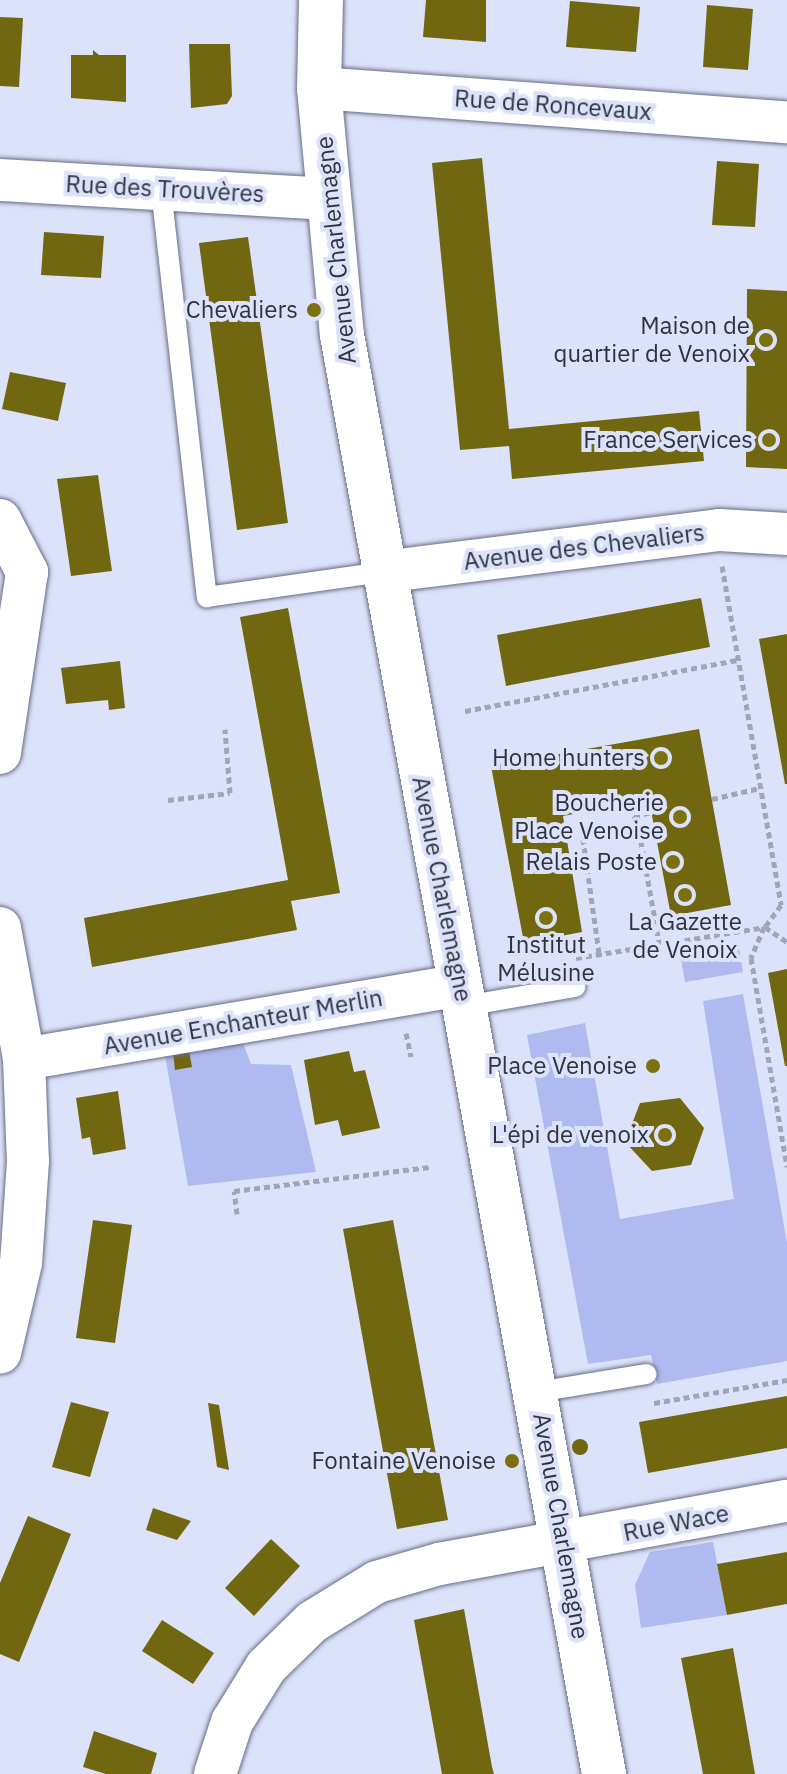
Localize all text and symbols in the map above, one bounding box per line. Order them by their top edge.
street label: Rue de Roncevaux [453,84,653,126]
street label: Avenue Charlemagne [310,135,362,365]
street label: Rue des Trouvères [65,169,265,209]
place label: Chevaliers [186,296,298,324]
marker: Chevaliers [305,301,323,319]
place label: Maison de quartier de Venoix [554,312,750,368]
marker: Maison de quartier de Venoix [757,331,775,349]
place label: France Services [583,426,753,454]
marker: France Services [760,431,778,449]
street label: Avenue des Chevaliers [462,518,706,576]
place label: Home hunters [492,744,645,772]
marker: Home hunters [652,749,670,767]
street label: Avenue Charlemagne [406,774,478,1004]
place label: Boucherie Place Venoise [514,789,664,845]
marker: Boucherie Place Venoise [671,808,689,826]
place label: Relais Poste [526,848,657,876]
marker: Relais Poste [664,853,682,871]
marker: La Gazette de Venoix [676,886,694,904]
place label: La Gazette de Venoix [628,908,742,964]
marker: Institut Mélusine [537,909,555,927]
place label: Institut Mélusine [497,931,595,987]
street label: Avenue Enchanteur Merlin [101,983,385,1061]
place label: Place Venoise [487,1052,637,1080]
marker: Place Venoise [644,1057,662,1075]
place label: L'épi de venoix [492,1121,649,1149]
marker: L'épi de venoix [656,1126,674,1144]
street label: Avenue Charlemagne [527,1411,595,1641]
place label: Fontaine Venoise [311,1447,496,1475]
marker: Fontaine Venoise [503,1452,521,1470]
street label: Rue Wace [621,1499,731,1547]

